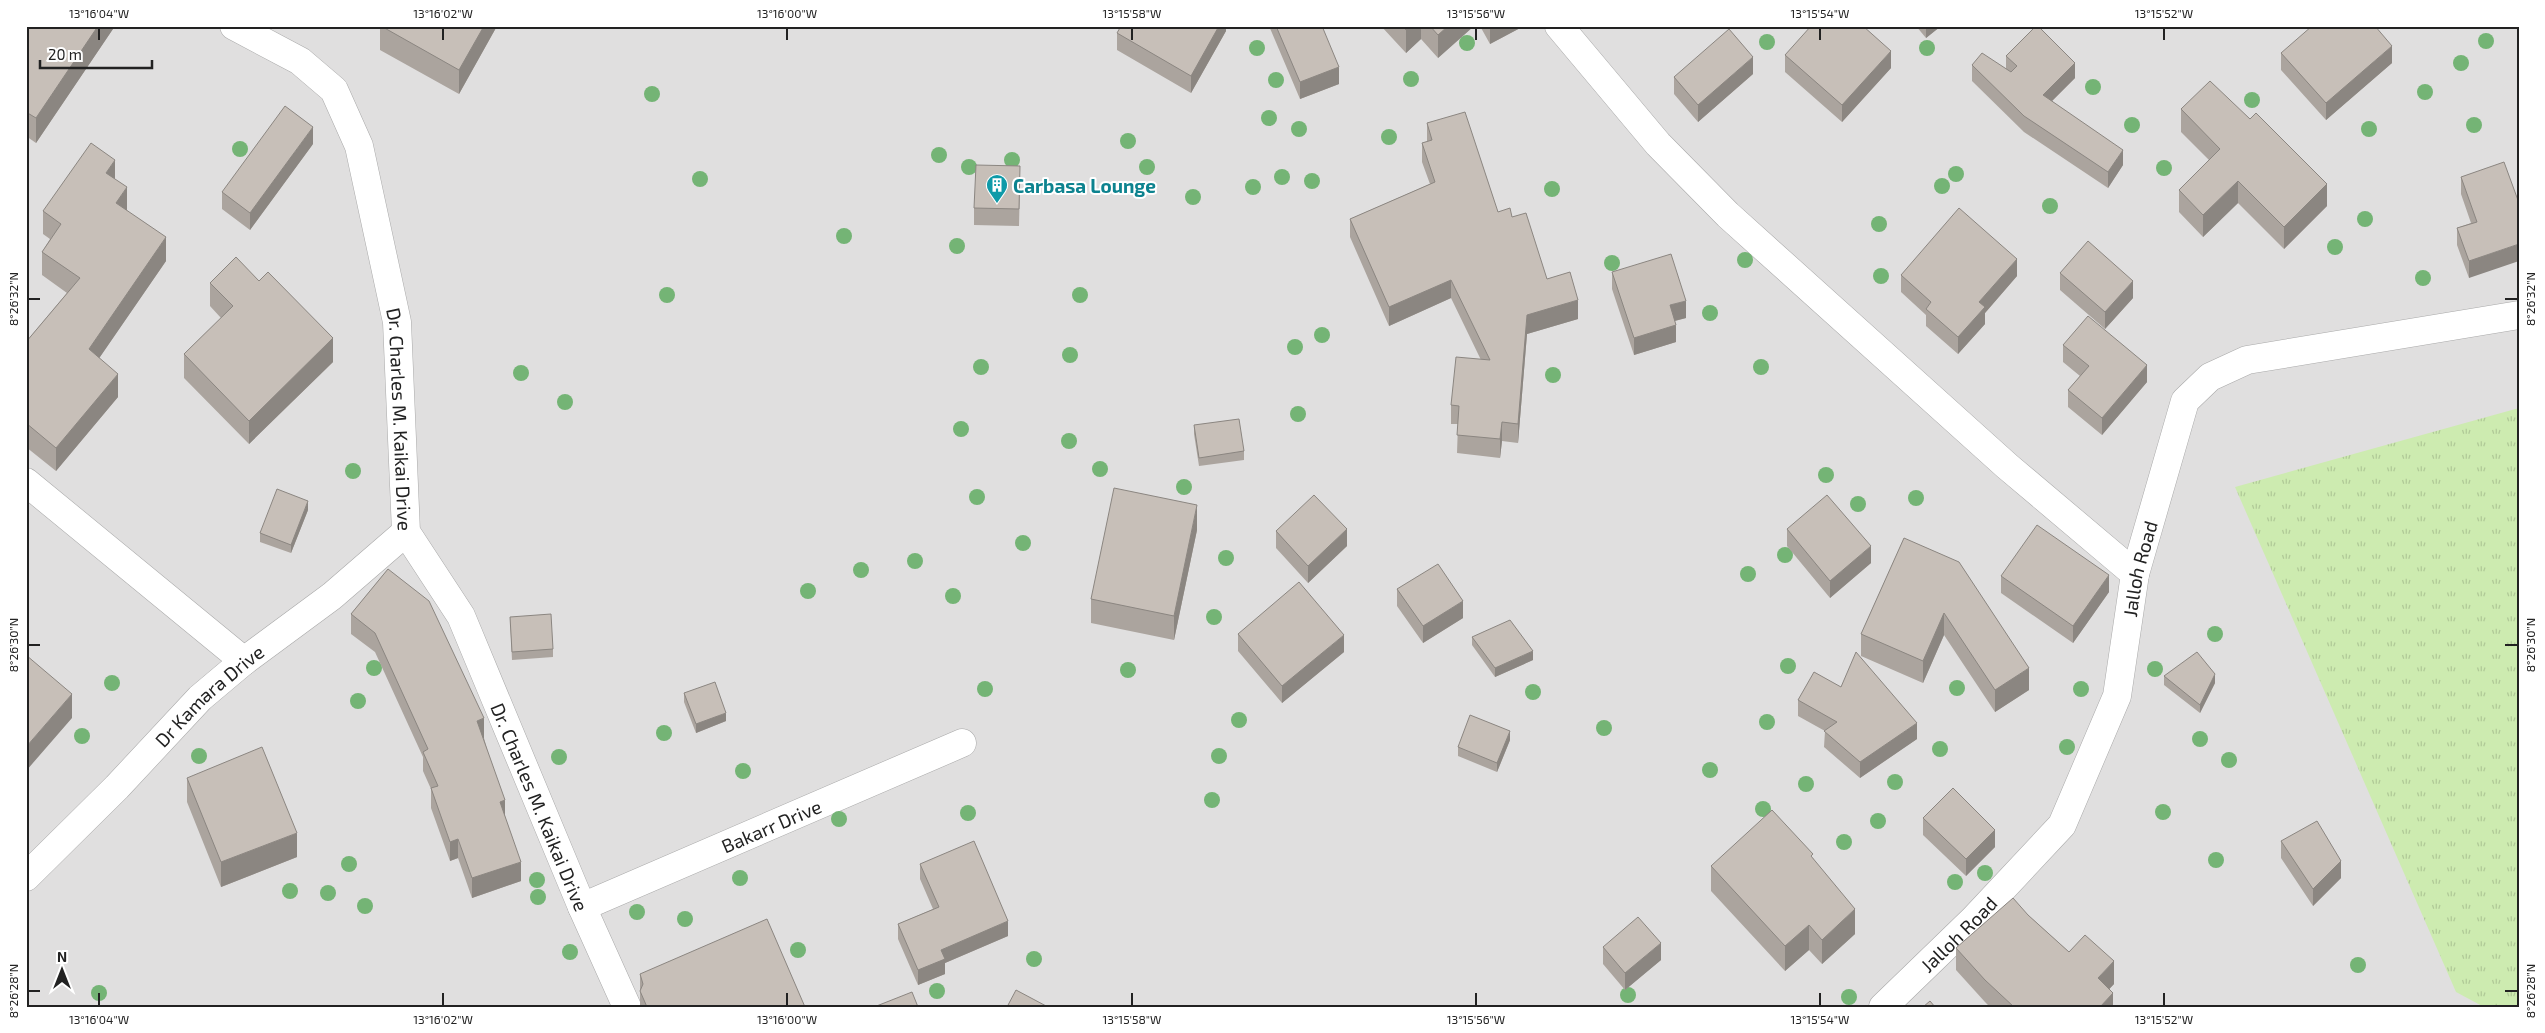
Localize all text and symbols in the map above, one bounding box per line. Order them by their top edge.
text: 13°16'04"W [69,6,129,20]
text: 13°16'02"W [413,6,473,20]
text: 13°16'00"W [757,6,817,20]
text: 13°15'58"W [1103,6,1161,20]
text: 13°15'56"W [1447,6,1505,20]
text: 13°15'54"W [1791,6,1849,20]
text: 13°15'52"W [2135,6,2193,20]
scale bar [40,38,152,70]
text: 20 m [48,45,82,63]
building icon: Carbasa Lounge [985,173,1009,204]
place label: Carbasa Lounge [1013,174,1156,197]
text: 8°26'32"N [6,272,20,326]
text: 8°26'32"N [2523,272,2537,326]
street label: Dr. Charles M. Kaikai Drive [383,305,417,531]
street label: Jalloh Road [2117,518,2161,618]
text: 8°26'30"N [6,618,20,672]
text: 8°26'30"N [2523,618,2537,672]
street label: Dr Kamara Drive [149,639,268,751]
street label: Dr. Charles M. Kaikai Drive [487,699,594,914]
street label: Bakarr Drive [718,794,825,857]
street label: Jalloh Road [1915,891,2001,976]
north arrow [38,946,88,996]
text: N [57,948,67,965]
text: 8°26'28"N [6,964,20,1018]
text: 8°26'28"N [2523,964,2537,1018]
text: 13°16'04"W [69,1012,129,1026]
text: 13°16'02"W [413,1012,473,1026]
text: 13°16'00"W [757,1012,817,1026]
text: 13°15'58"W [1103,1012,1161,1026]
text: 13°15'56"W [1447,1012,1505,1026]
text: 13°15'54"W [1791,1012,1849,1026]
text: 13°15'52"W [2135,1012,2193,1026]

